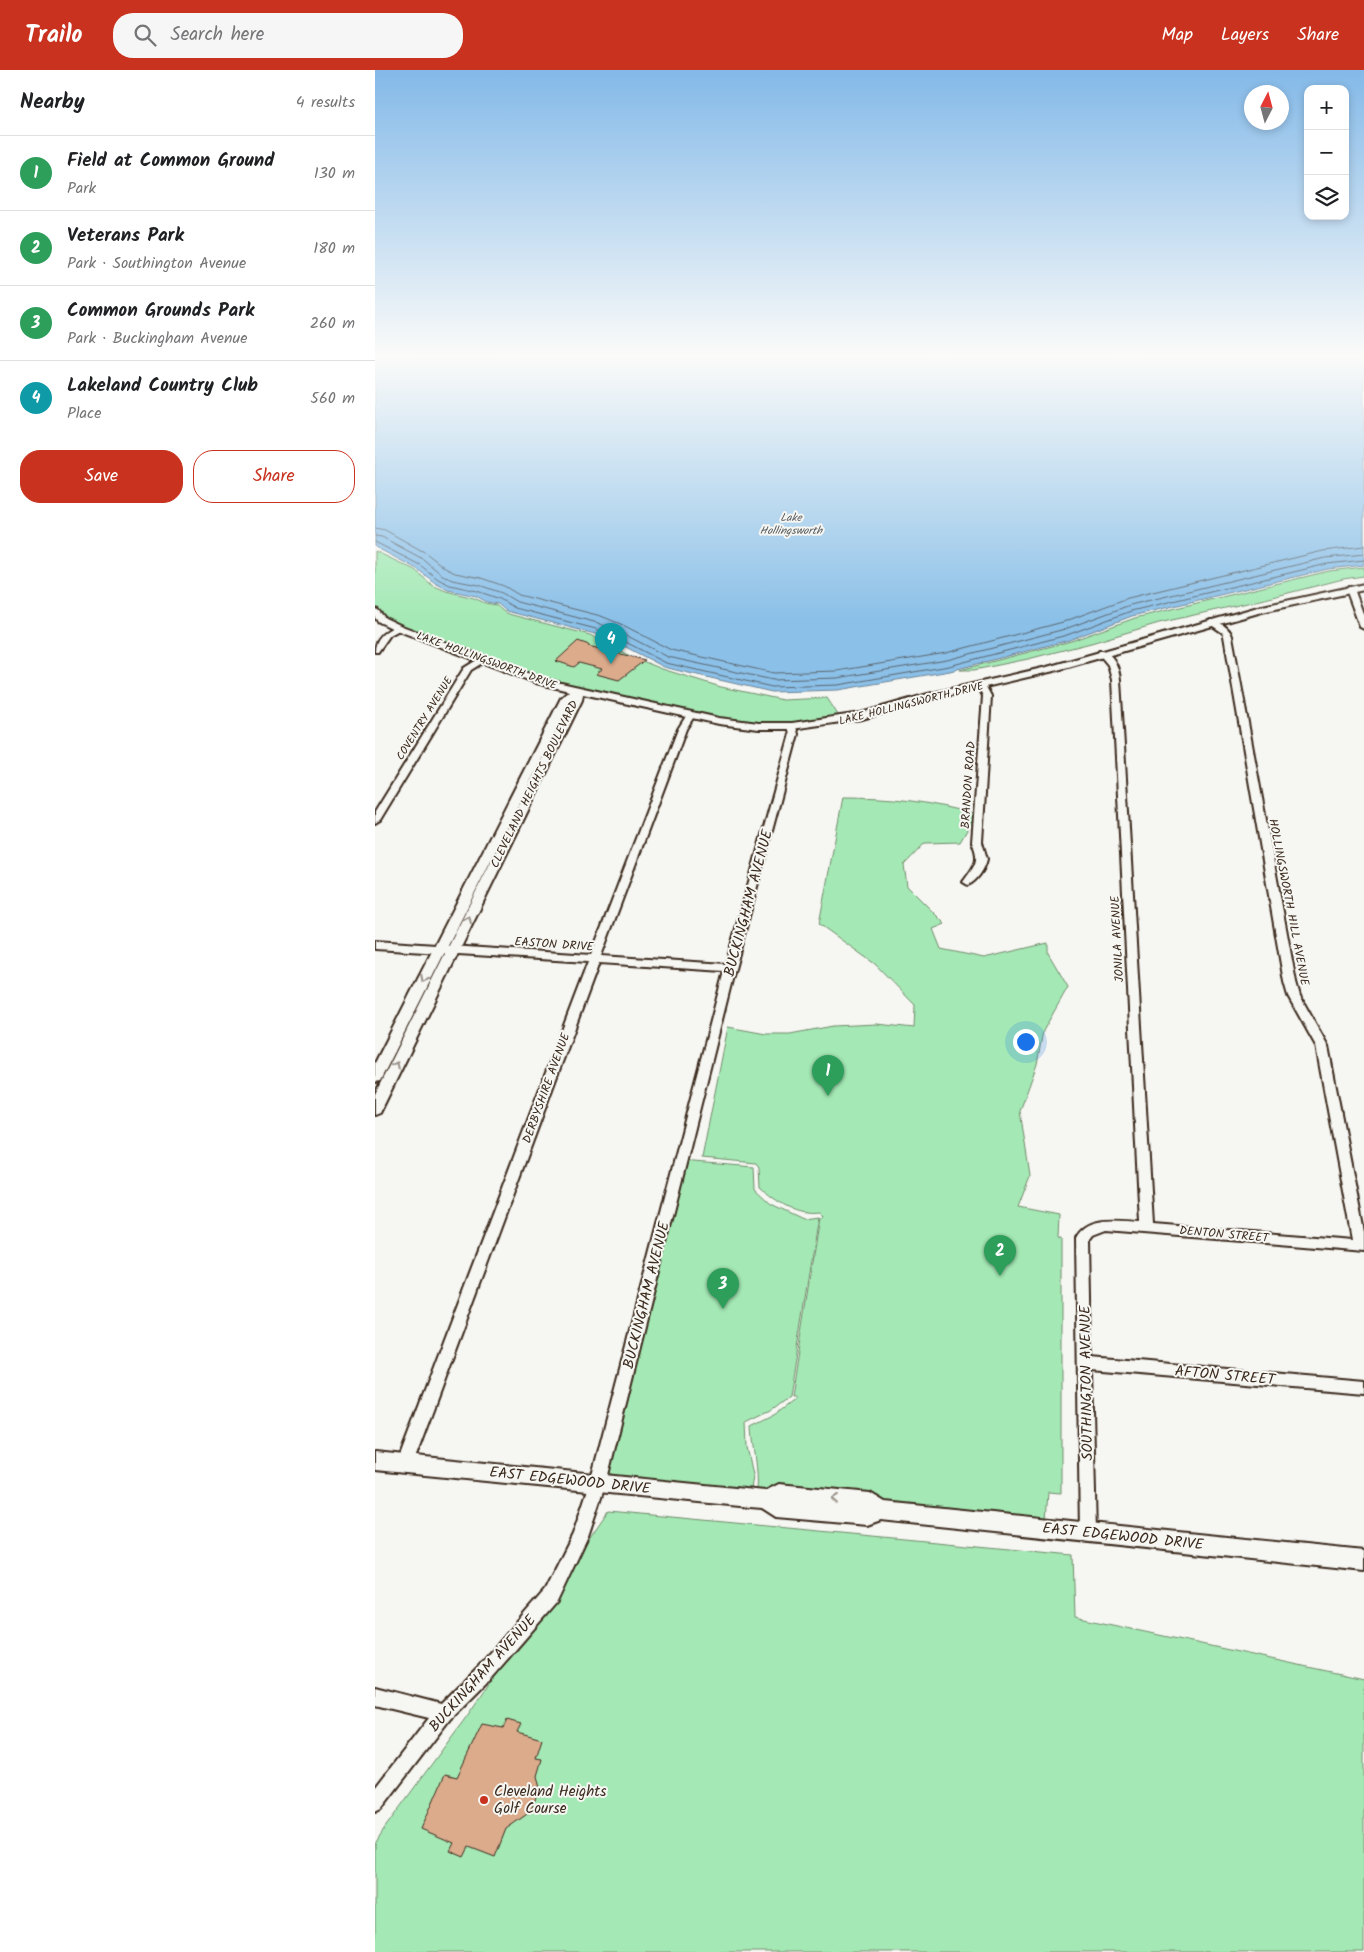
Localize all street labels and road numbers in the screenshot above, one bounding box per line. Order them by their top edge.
street label: LAKE HOLLINGSWORTH DRIVE [414,627,560,695]
street label: COVENTRY AVENUE [392,673,458,764]
street label: LAKE HOLLINGSWORTH DRIVE [837,677,986,731]
street label: CLEVELAND HEIGHTS BOULEVARD [485,697,584,871]
street label: BRANDON ROAD [956,740,981,829]
street label: HOLLINGSWORTH HILL AVENUE [1263,817,1314,988]
street label: BUCKINGHAM AVENUE [718,826,780,979]
street label: JONILA AVENUE [1106,894,1129,983]
street label: EASTON DRIVE [514,932,595,957]
street label: DERBYSHIRE AVENUE [518,1029,576,1146]
street label: BUCKINGHAM AVENUE [617,1218,677,1371]
street label: DENTON STREET [1178,1221,1271,1248]
street label: SOUTHINGTON AVENUE [1074,1304,1100,1461]
street label: AFTON STREET [1174,1360,1278,1393]
street label: EAST EDGEWOOD DRIVE [488,1461,653,1502]
street label: EAST EDGEWOOD DRIVE [1041,1517,1206,1558]
street label: BUCKINGHAM AVENUE [423,1609,543,1738]

